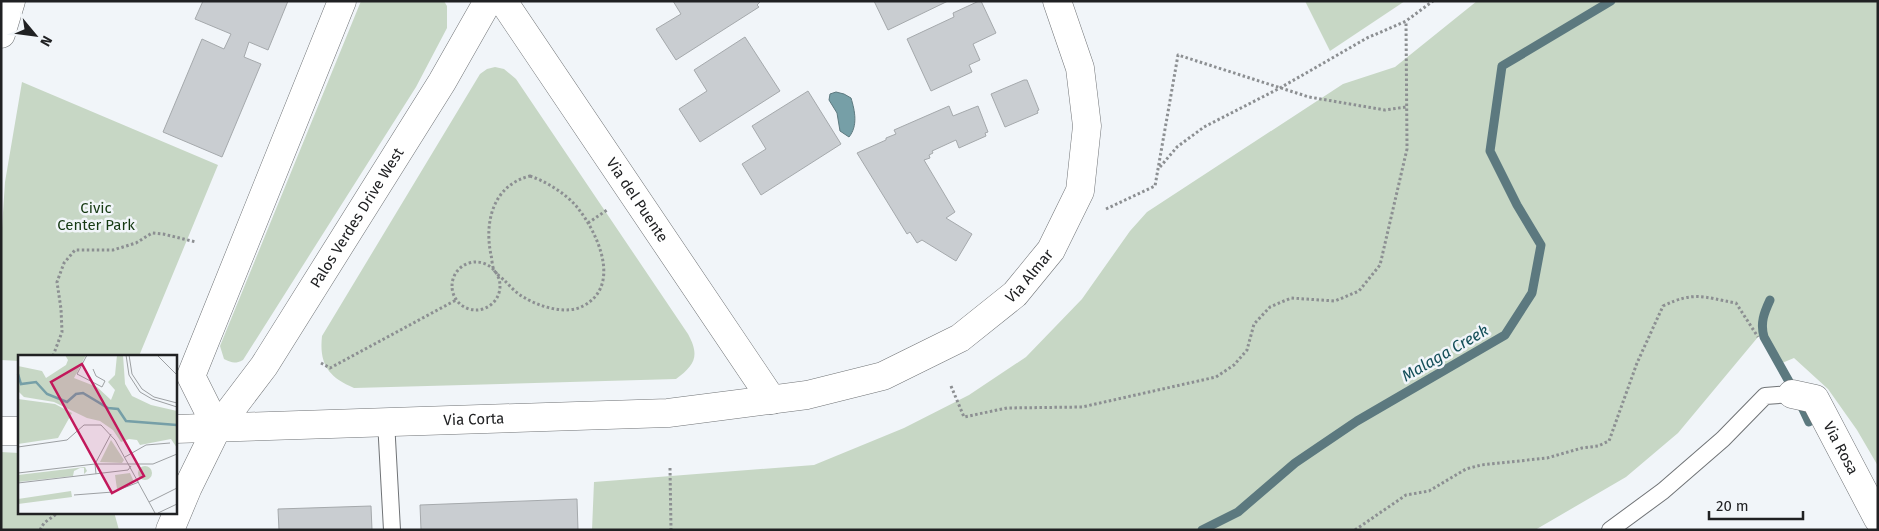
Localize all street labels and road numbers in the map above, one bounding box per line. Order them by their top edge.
street label: Palos Verdes Drive West [306,144,408,291]
street label: Via del Puente [602,154,672,246]
street label: Via Almar [1002,245,1057,307]
street label: Via Corta [443,409,505,429]
street label: Via Rosa [1819,419,1862,478]

